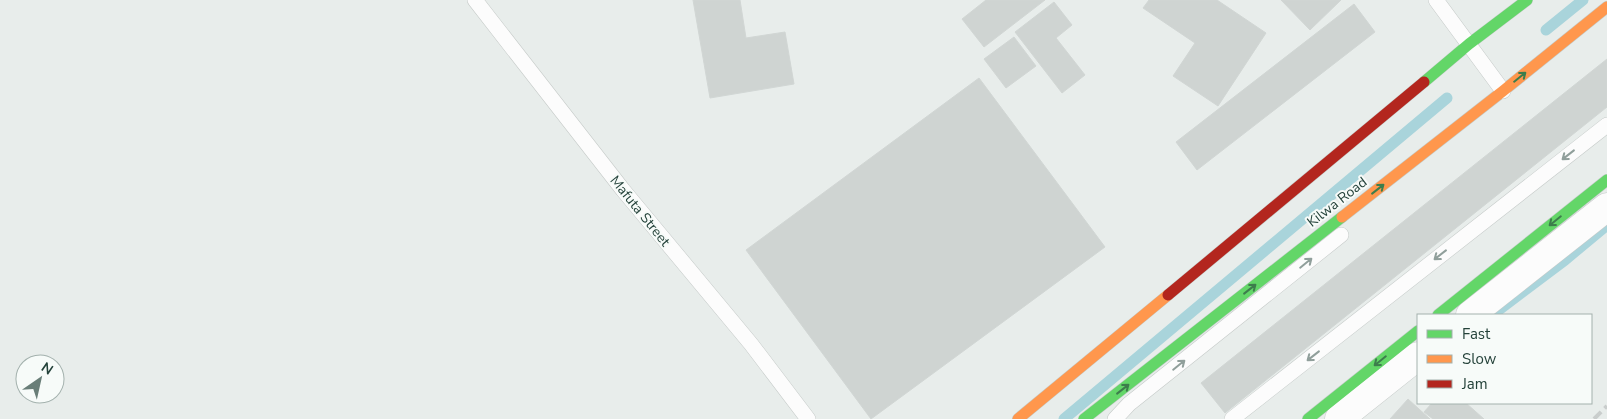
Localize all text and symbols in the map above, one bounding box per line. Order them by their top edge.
one-way arrow [1513,72,1526,83]
one-way arrow [1562,149,1575,160]
street label: Mafuta Street [606,172,675,250]
street label: Kilwa Road [1303,173,1371,231]
one-way arrow [1372,183,1385,194]
one-way arrow [1549,216,1562,227]
one-way arrow [1434,249,1447,260]
one-way arrow [1299,258,1312,269]
one-way arrow [1244,283,1257,294]
legend [1417,314,1592,404]
text: Fast [1462,324,1491,344]
text: Slow [1462,349,1497,369]
one-way arrow [1307,350,1320,361]
north arrow [15,354,65,404]
one-way arrow [1374,356,1387,367]
text: N [37,358,57,379]
one-way arrow [1172,359,1185,370]
text: Jam [1461,374,1488,394]
one-way arrow [1116,384,1129,395]

